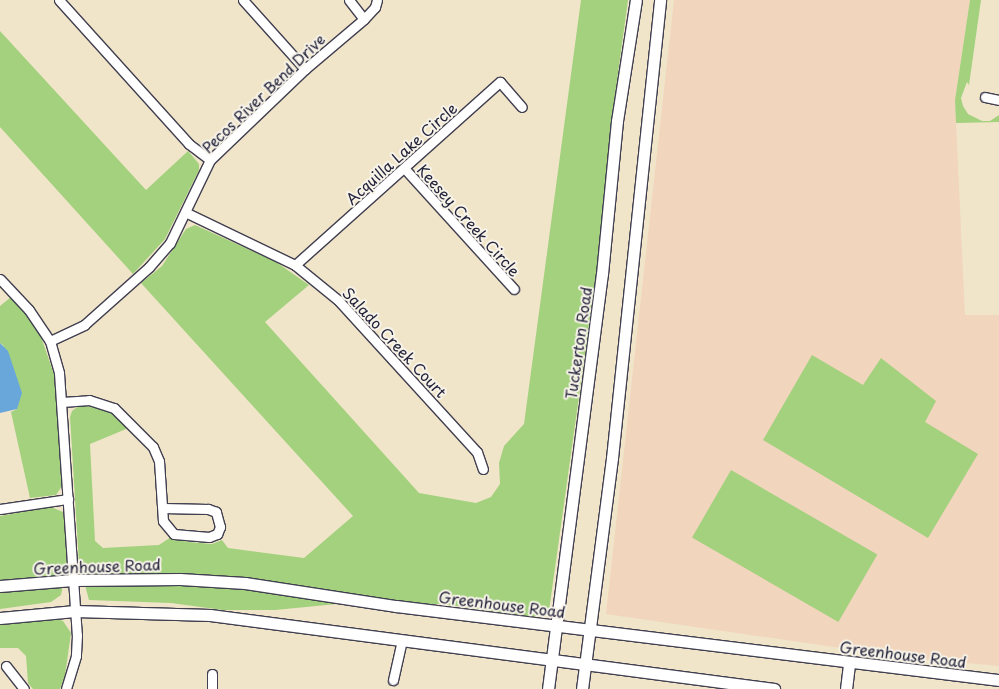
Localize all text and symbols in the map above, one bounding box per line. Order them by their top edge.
street label: Pecos River Bend Drive [197,29,329,157]
street label: Acquilla Lake Circle [341,98,461,208]
street label: Keesey Creek Circle [414,160,524,280]
street label: Salado Creek Court [339,283,451,401]
street label: Tuckerton Road [561,286,595,400]
street label: Greenhouse Road [33,555,161,577]
street label: Greenhouse Road [437,587,567,621]
street label: Greenhouse Road [838,637,968,671]

